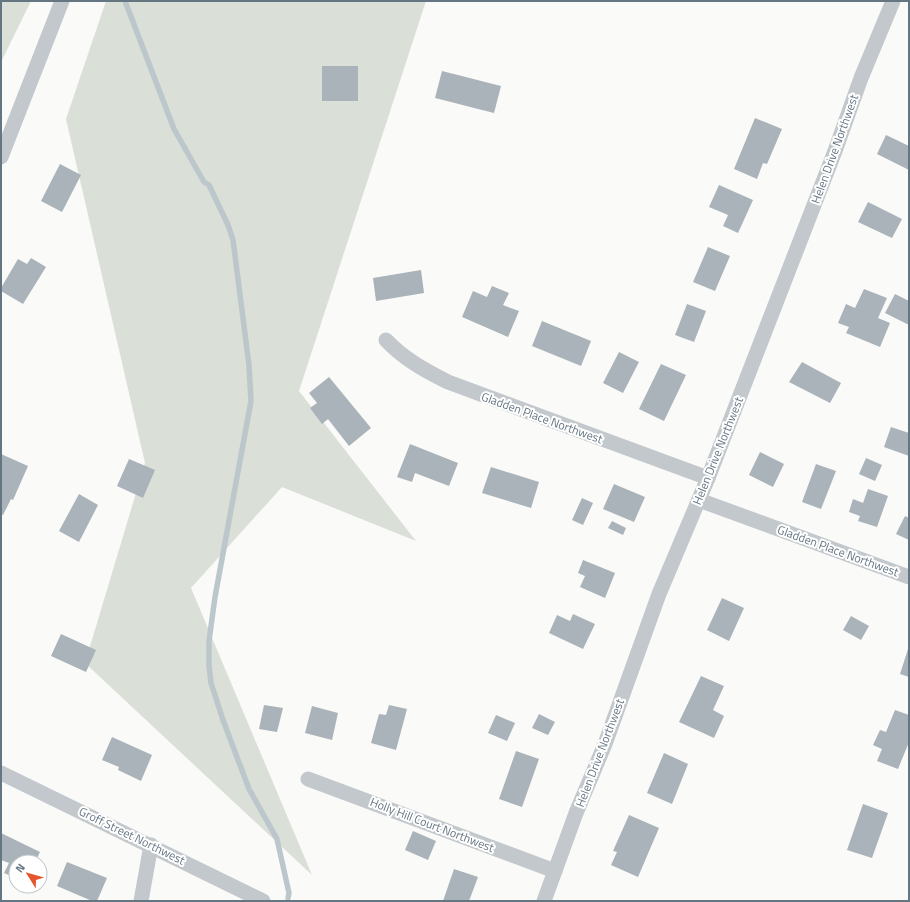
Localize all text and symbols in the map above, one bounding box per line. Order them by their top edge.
street label: Helen Drive Northwest [806,91,863,206]
street label: Gladden Place Northwest [479,387,606,449]
street label: Helen Drive Northwest [687,393,748,508]
street label: Gladden Place Northwest [775,520,902,582]
street label: Helen Drive Northwest [570,695,629,810]
street label: Holly Hill Court Northwest [367,792,498,857]
street label: Groff Street Northwest [76,802,189,870]
north arrow [8,854,48,894]
text: N [11,860,29,876]

